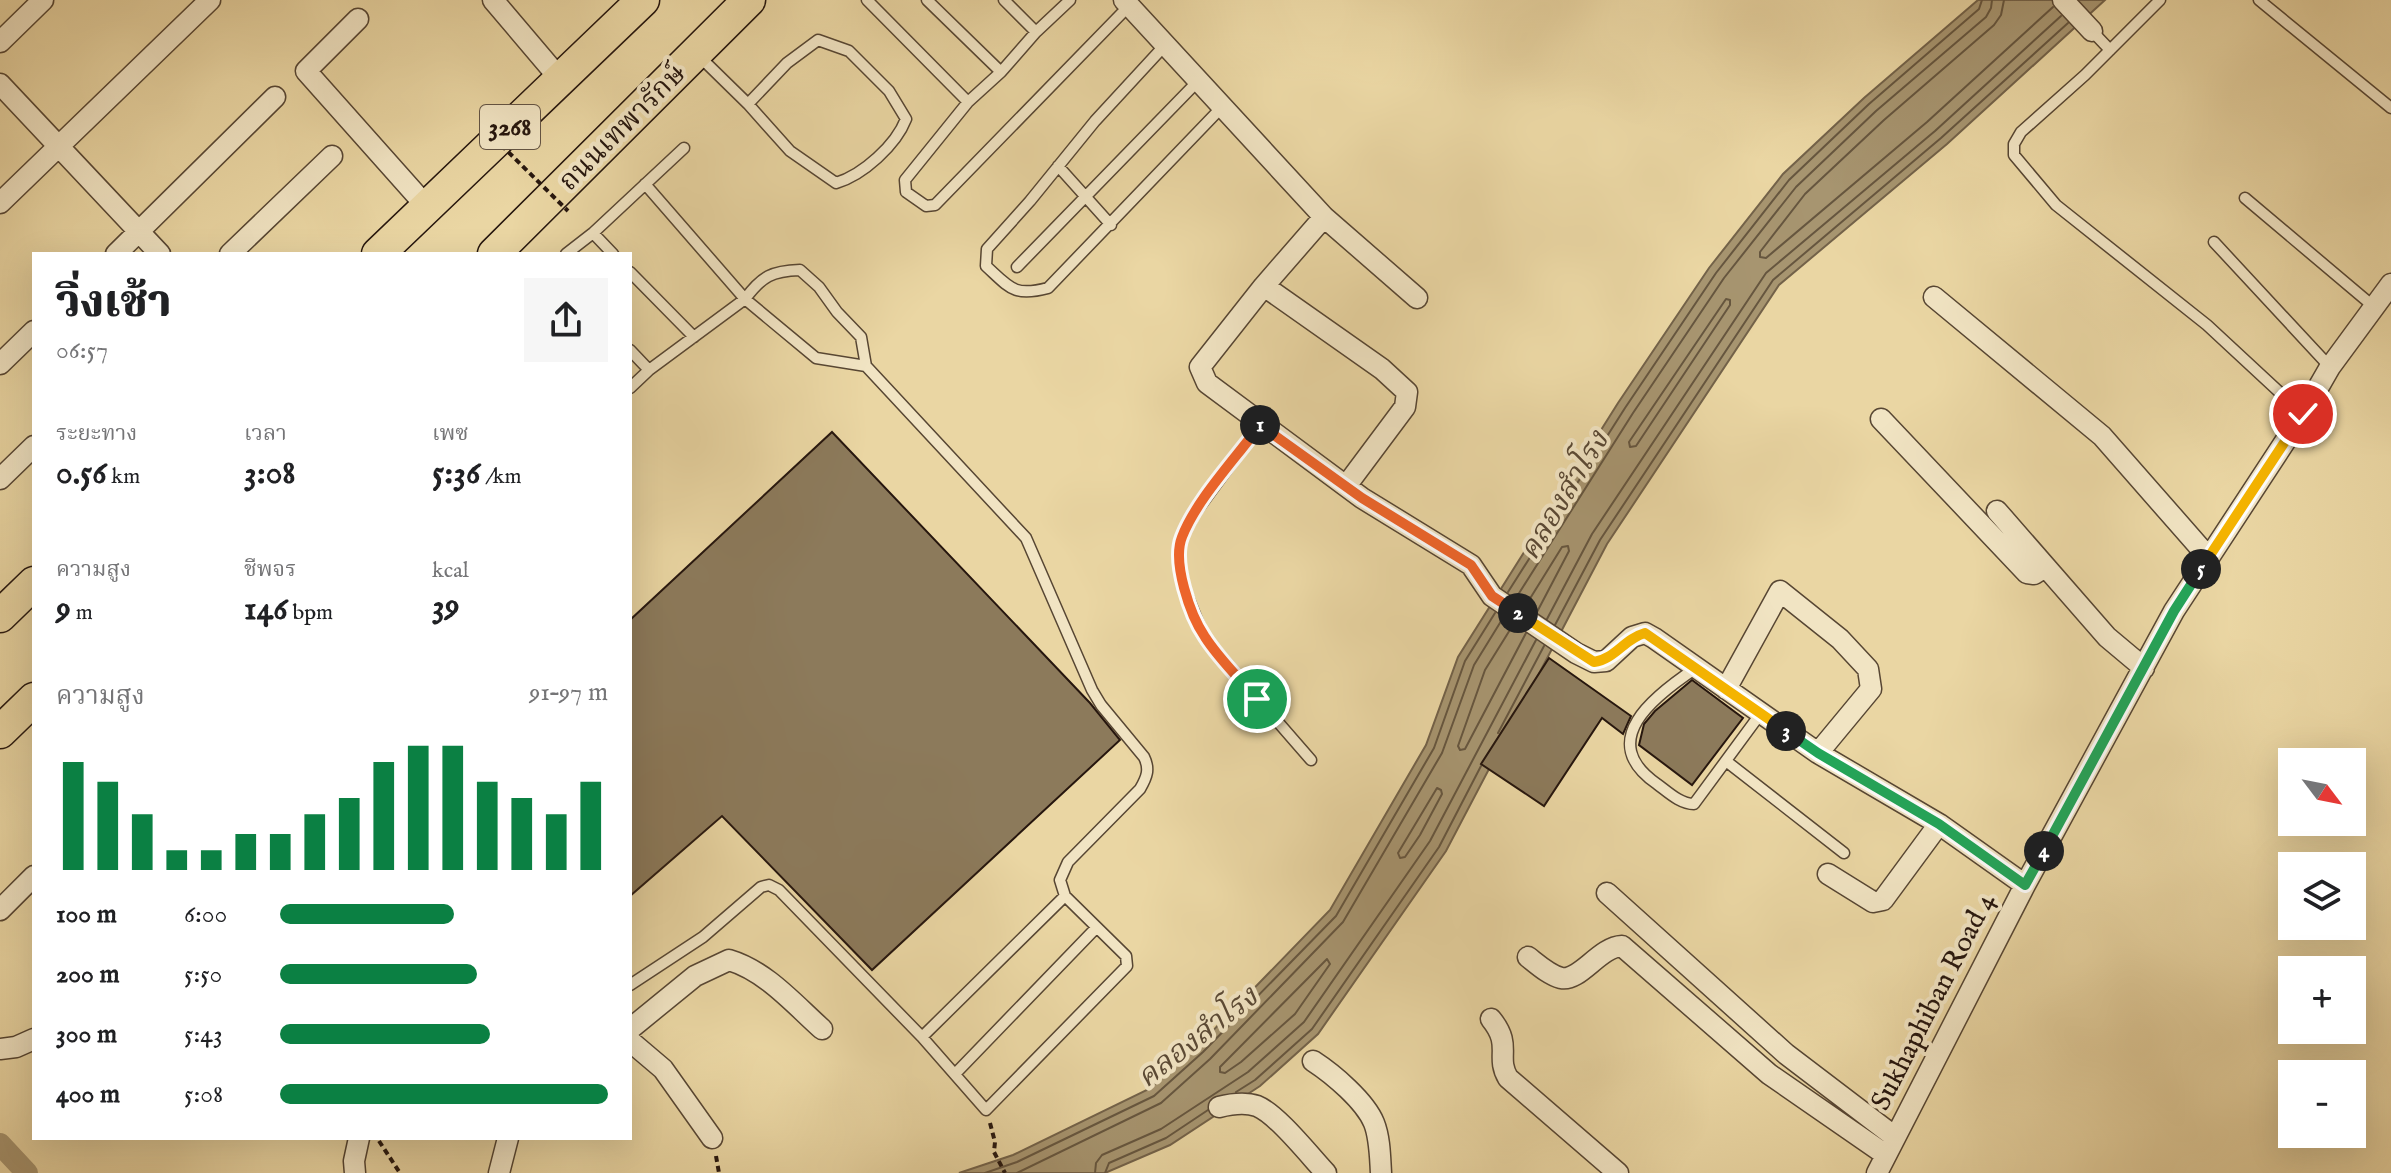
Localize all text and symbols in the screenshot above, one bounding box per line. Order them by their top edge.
street label: ถนนเทพารักษ์ [551,56,694,199]
road number: 3268 [480,105,540,149]
text: วิ่งเช้า [56,276,172,332]
button: share [524,278,608,362]
text: 06:57 [56,334,108,367]
pin [2269,380,2337,448]
icon: check [2281,392,2325,436]
pin: 1 [1240,405,1280,445]
text: 1 [1256,411,1264,439]
text: ระยะทาง [56,420,137,448]
text: เวลา [244,420,287,448]
text: เพซ [432,420,469,448]
water label: คลองสำโรง [1508,422,1619,567]
text: 0.56 [56,452,107,495]
text: 3:08 [244,452,296,495]
text: 5:36 [432,452,480,495]
text: km [107,463,140,491]
text: /km [480,463,521,491]
pin: 5 [2181,549,2221,589]
text: 5 [2197,555,2205,583]
text: ความสูง [56,556,131,584]
text: ชีพจร [244,556,296,584]
text: kcal [432,557,469,585]
text: 39 [432,585,460,628]
text: 9 [56,588,71,631]
text: 146 [244,588,288,631]
pin: 2 [1498,593,1538,633]
text: m [71,599,93,627]
text: bpm [288,599,333,627]
text: 2 [1513,599,1523,627]
pin [1223,665,1291,733]
text: 91–97 m [529,676,608,709]
icon: arrive [1235,677,1279,721]
text: ความสูง [56,680,145,713]
pin: 3 [1766,711,1806,751]
text: 3 [1782,717,1790,745]
north arrow [2278,748,2366,836]
map controls [2278,748,2366,1148]
pin: 4 [2024,831,2064,871]
text: 4 [2039,837,2049,865]
button: layers [2278,852,2366,940]
street label: Sukhaphiban Road 4 [1864,887,2004,1117]
text: 100 m [56,898,117,931]
text: 6:00 [184,898,227,931]
button: + [2278,956,2366,1044]
text: 200 m [56,958,120,991]
text: 5:50 [184,958,222,991]
water label: คลองสำโรง [1127,975,1267,1097]
text: 300 m [56,1018,117,1051]
text: 5:43 [184,1018,223,1051]
button: − [2278,1060,2366,1148]
text: 400 m [56,1078,120,1111]
text: 5:08 [184,1078,223,1111]

